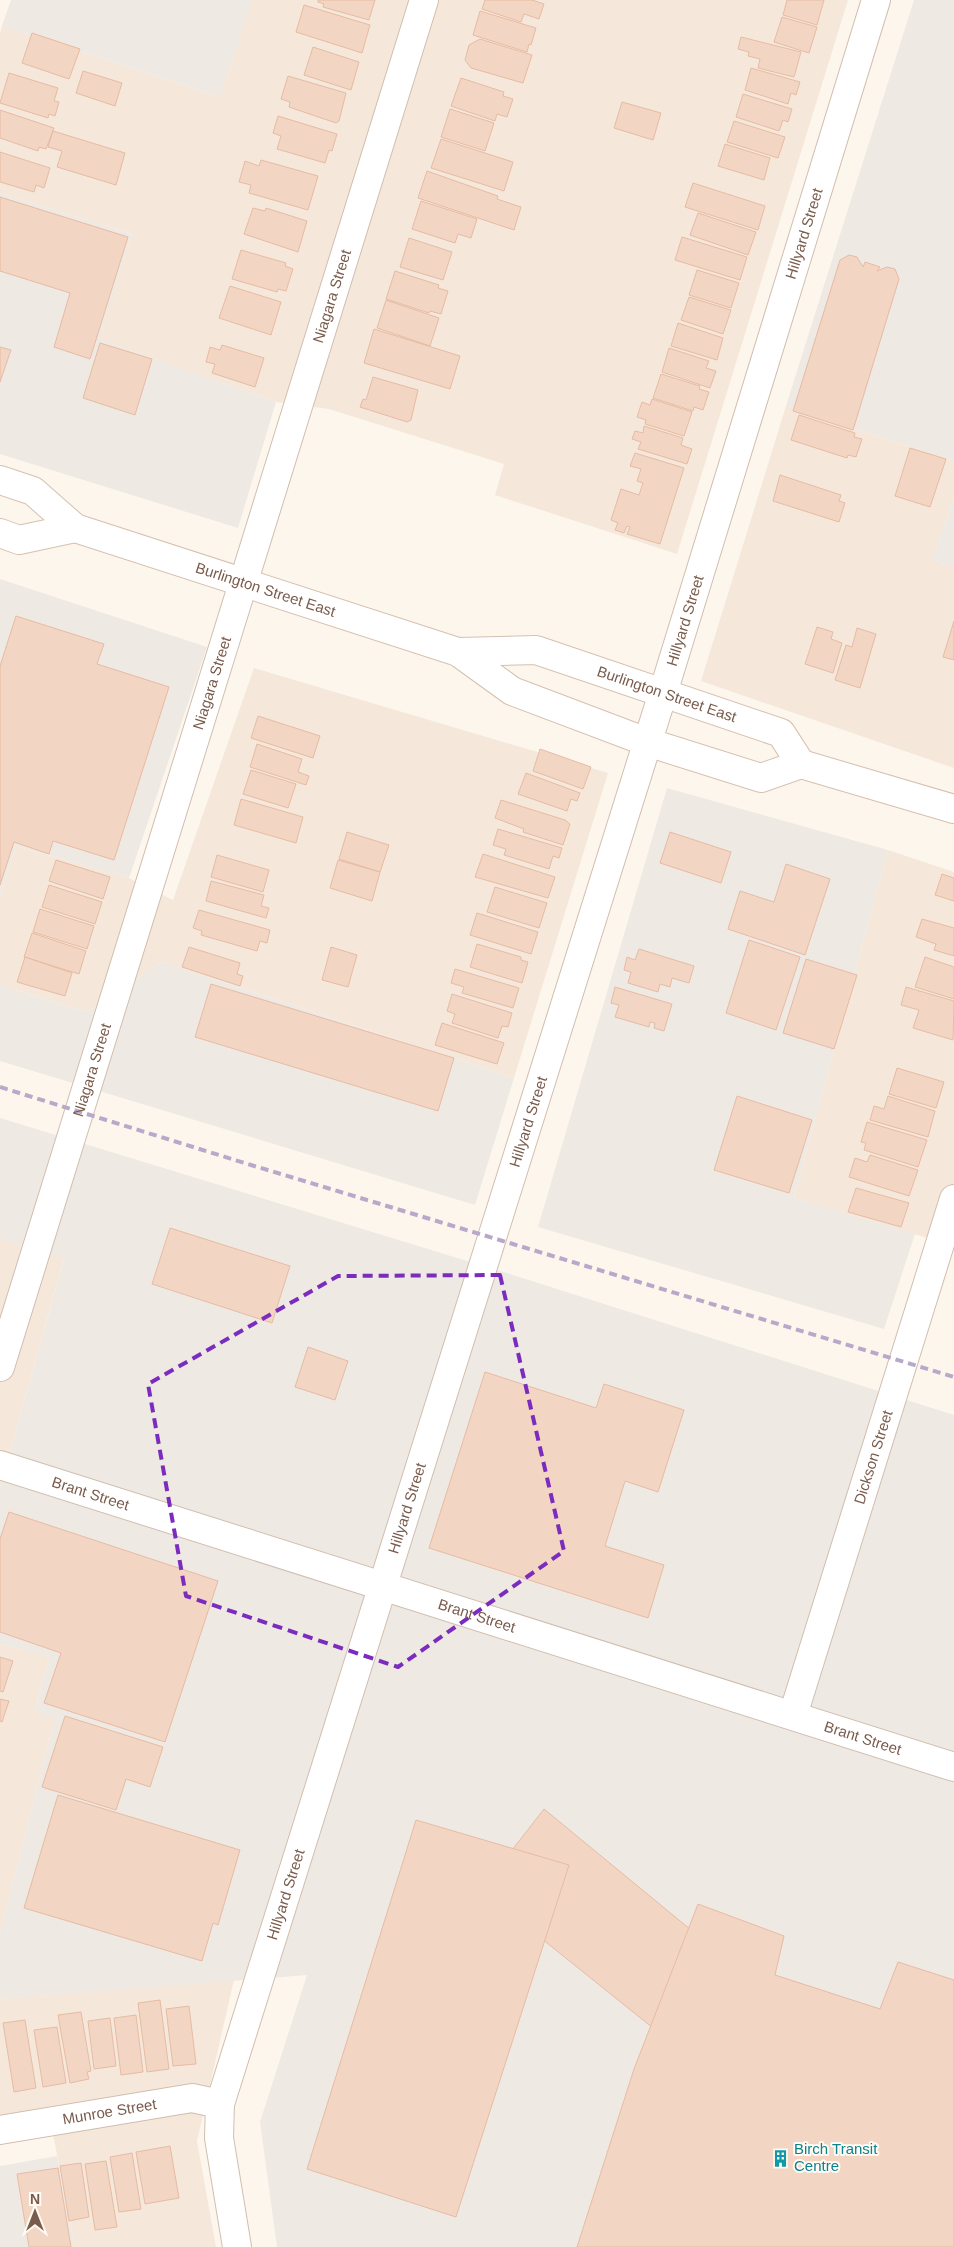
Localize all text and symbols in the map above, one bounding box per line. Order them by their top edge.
street label: Hillyard Street [782,185,826,281]
street label: Niagara Street [309,247,354,345]
street label: Burlington Street East [194,559,339,620]
street label: Hillyard Street [663,572,707,668]
street label: Niagara Street [189,633,234,732]
street label: Burlington Street East [595,662,739,726]
street label: Niagara Street [69,1020,114,1119]
street label: Hillyard Street [506,1073,550,1169]
street label: Dickson Street [850,1407,896,1506]
street label: Hillyard Street [384,1460,429,1556]
street label: Brant Street [50,1473,132,1514]
street label: Brant Street [436,1595,518,1636]
street label: Brant Street [822,1717,904,1758]
street label: Hillyard Street [263,1846,308,1942]
street label: Munroe Street [61,2095,159,2127]
place label: Birch Transit Centre [794,2140,878,2174]
building icon: Birch Transit Centre [770,2148,790,2168]
north arrow [10,2187,60,2237]
text: N [30,2191,40,2207]

